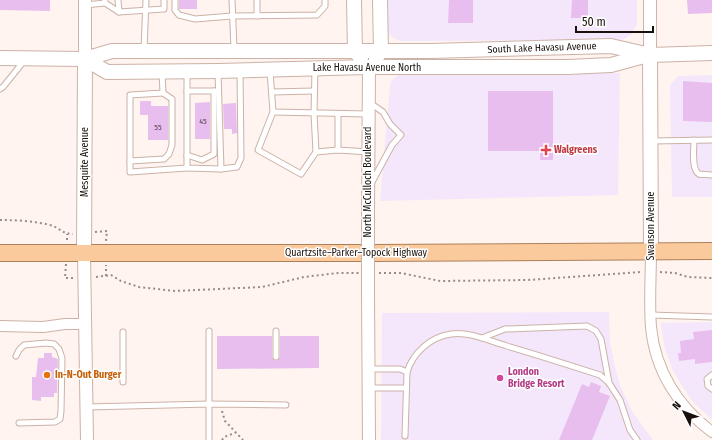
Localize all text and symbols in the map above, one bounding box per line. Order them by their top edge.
scale bar [576,8,653,34]
text: 50 m [582,15,606,29]
street label: South Lake Havasu Avenue [487,40,597,56]
street label: Lake Havasu Avenue North [313,62,421,74]
house number: 45 [199,117,207,126]
house number: 55 [154,123,162,132]
street label: Mesquite Avenue [79,127,91,197]
street label: North McCulloch Boulevard [362,127,374,237]
place label: Walgreens [554,144,598,156]
marker: Walgreens [541,145,551,155]
street label: Swanson Avenue [645,192,657,260]
street label: Quartzsite–Parker–Topock Highway [285,247,428,259]
place label: London Bridge Resort [508,366,565,390]
place label: In-N-Out Burger [55,369,122,381]
marker: In-N-Out Burger [42,370,52,380]
marker: London Bridge Resort [495,373,505,383]
north arrow [664,392,704,432]
text: N [670,399,684,412]

